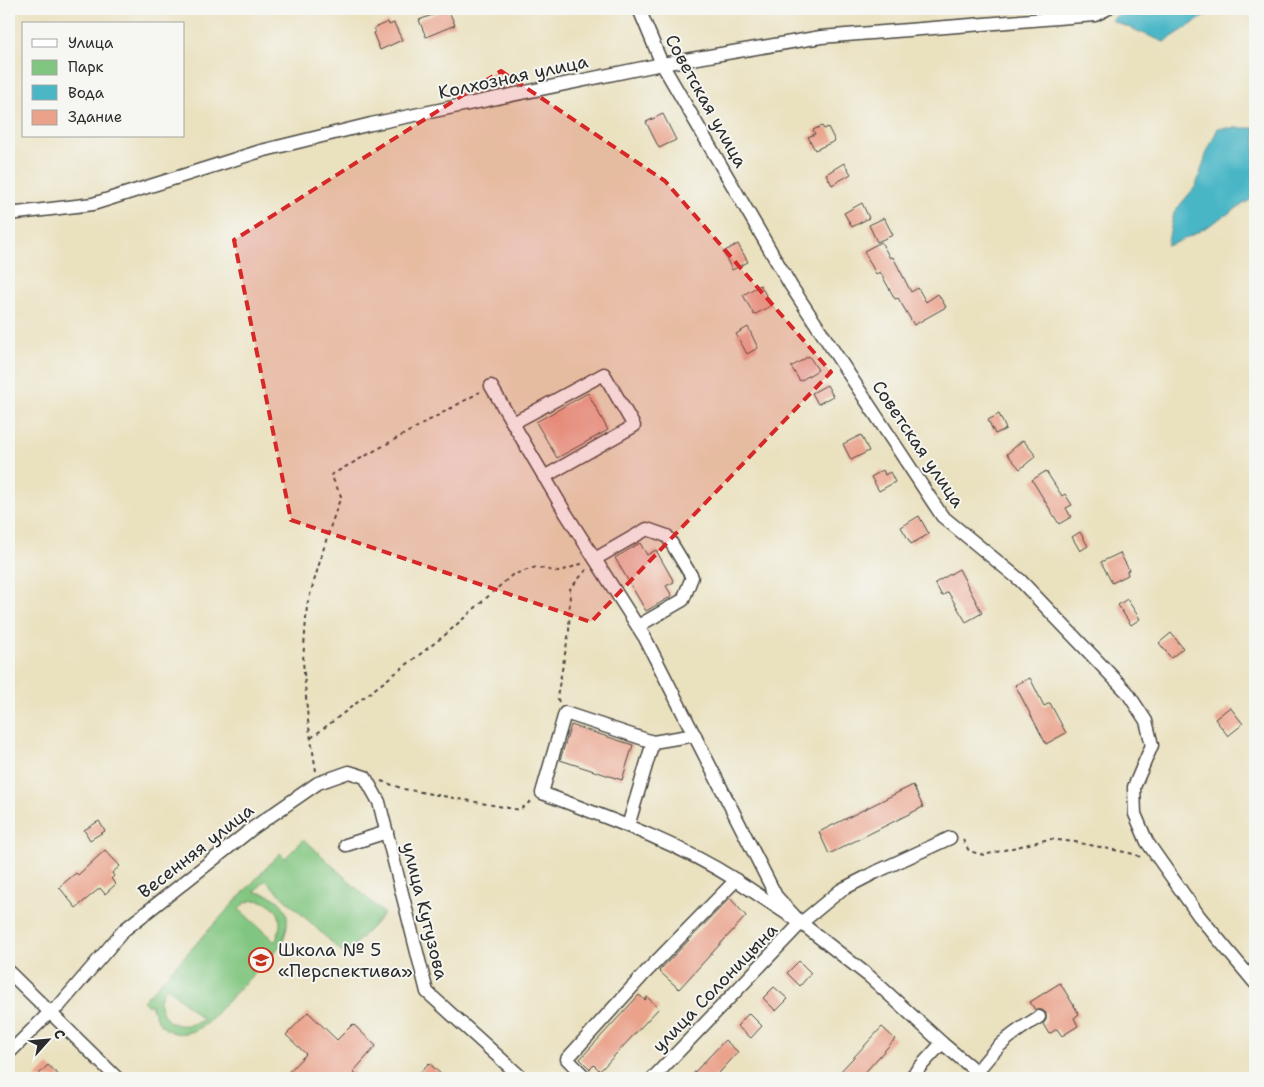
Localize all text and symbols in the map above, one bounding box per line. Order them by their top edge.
legend [22,22,185,138]
street label: Советская улица [659,30,753,172]
text: Улица [68,33,114,53]
street label: Колхозная улица [436,49,590,105]
text: Парк [68,57,104,77]
text: Вода [68,83,105,103]
text: Здание [68,107,122,127]
street label: Советская улица [866,376,970,512]
street label: Весенняя улица [133,798,259,904]
street label: улица Кутузова [396,840,454,982]
street label: улица Солоницына [647,918,783,1058]
place label: Школа № 5 «Перспектива» [278,938,413,983]
school or university icon: Школа № 5 «Перспектива» [248,947,274,973]
north arrow [22,1014,72,1064]
text: С [50,1026,70,1042]

